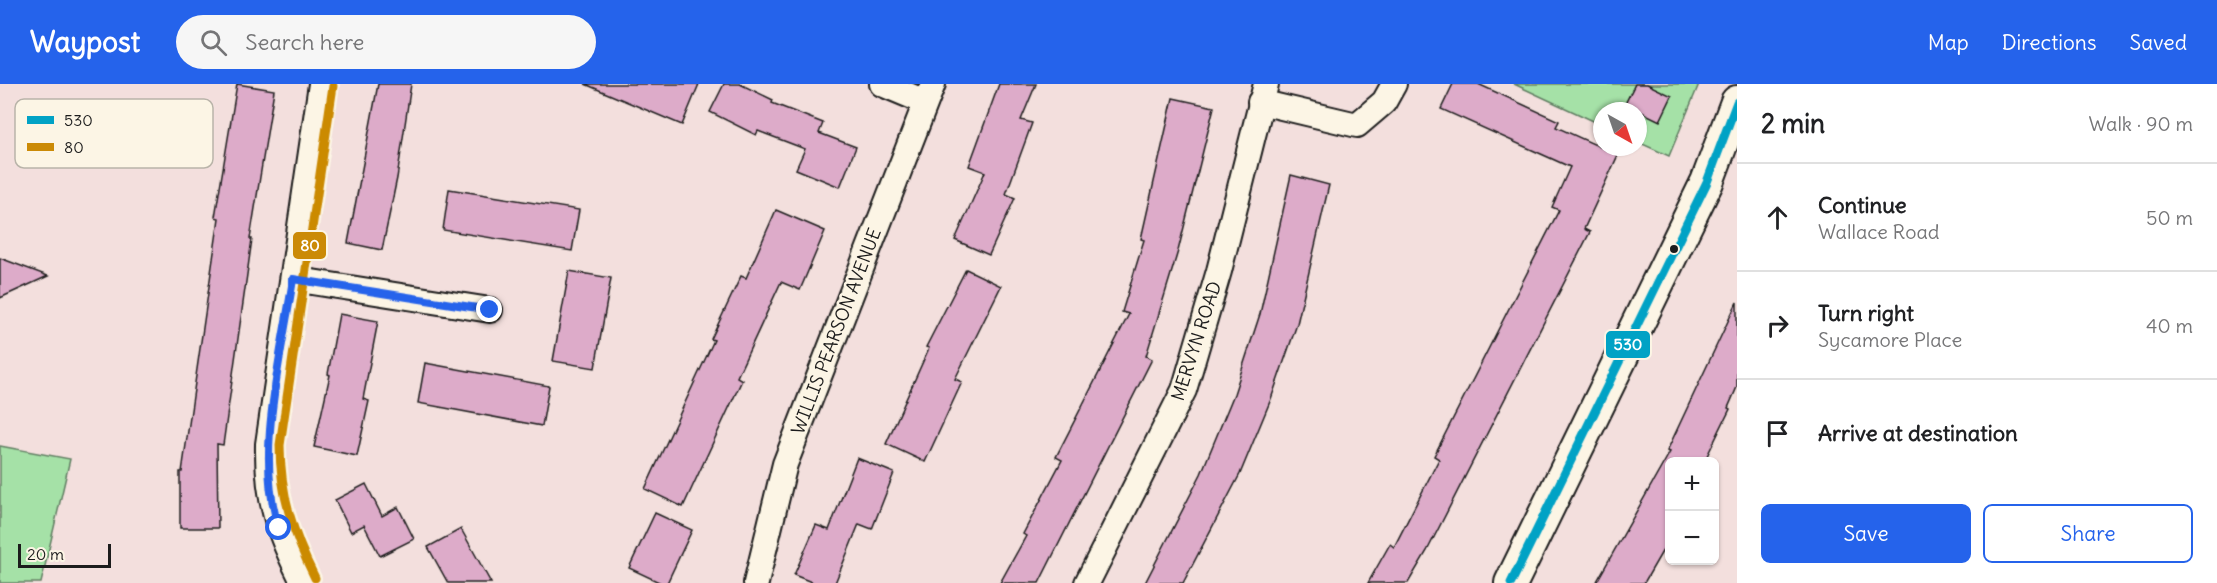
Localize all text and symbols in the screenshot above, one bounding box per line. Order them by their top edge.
search box [176,15,596,69]
text: Waypost [30,24,140,60]
icon: search [197,26,230,59]
text: Search here [245,28,364,56]
text: Map [1928,29,1969,56]
text: Directions [2002,29,2096,56]
text: Saved [2129,29,2187,56]
legend [15,99,213,168]
north arrow [1593,102,1647,156]
text: 2 min [1761,107,1825,140]
text: 530 [64,110,93,130]
text: Walk · 90 m [2088,111,2193,136]
text: 80 [64,137,84,157]
text: Continue [1818,191,1907,219]
icon: ahead [1761,201,1794,234]
text: 50 m [2146,205,2193,230]
text: Wallace Road [1818,219,1939,244]
street label: WILLIS PEARSON AVENUE [786,225,886,437]
line badge: 80 [292,231,327,260]
text: 80 [300,235,320,255]
unlabelled marker [1668,243,1680,255]
street label: MERVYN ROAD [1166,278,1226,404]
route end [476,296,502,322]
text: Turn right [1818,299,1914,327]
icon: right [1761,309,1794,342]
text: 40 m [2146,313,2193,338]
text: Sycamore Place [1818,327,1962,352]
line badge: 530 [1605,330,1651,359]
text: 530 [1614,334,1642,354]
icon: arrive [1761,417,1794,450]
text: Arrive at destination [1818,419,2018,447]
map controls [1665,457,1719,565]
button: + [1665,457,1719,511]
button: Save [1761,504,1971,563]
button: Share [1983,504,2193,563]
button: − [1665,511,1719,565]
route start [265,514,291,540]
scale bar [18,541,111,568]
text: 20 m [27,544,64,564]

